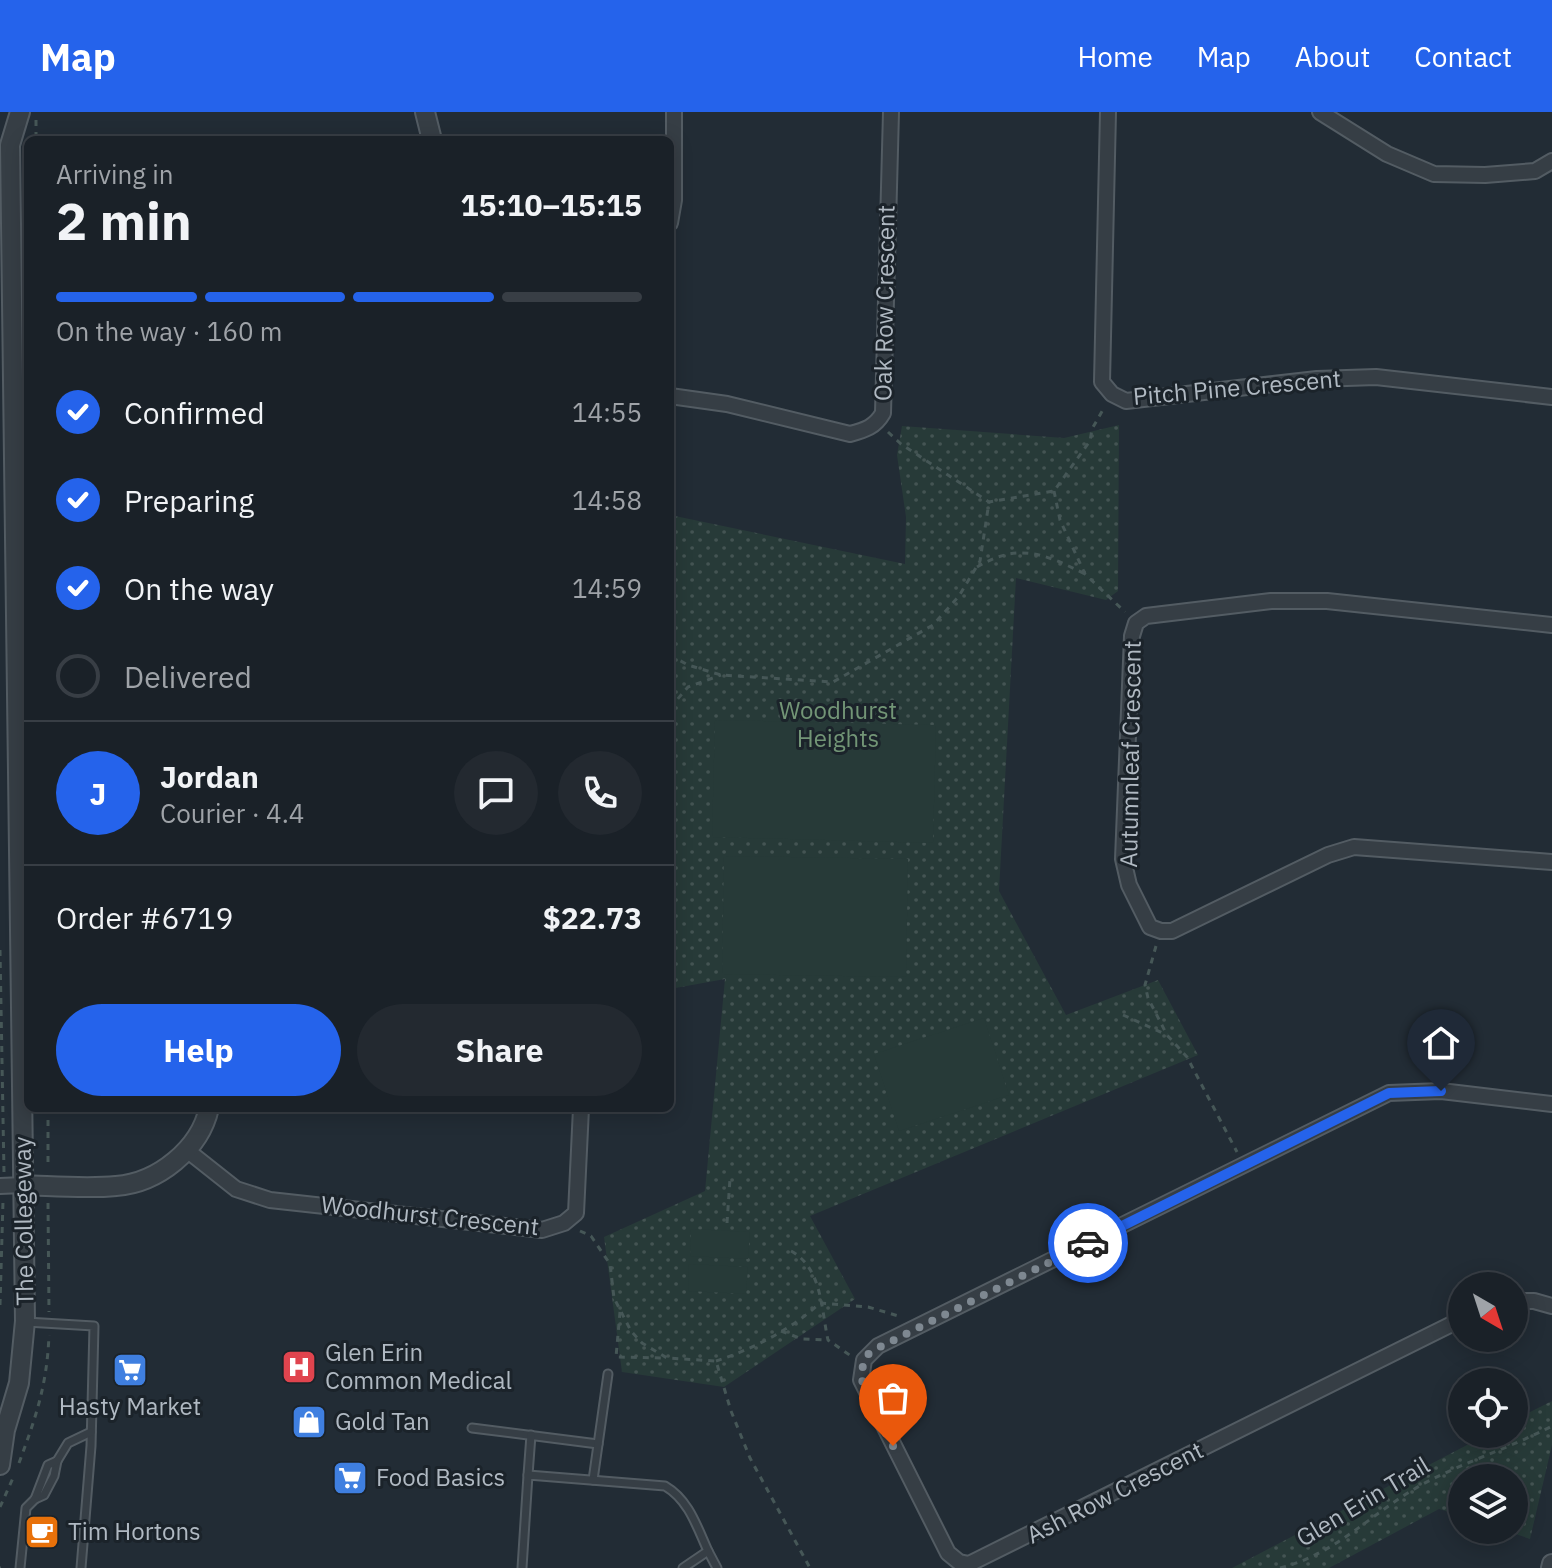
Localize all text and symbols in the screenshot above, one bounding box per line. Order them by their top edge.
text: Map [40,32,116,81]
text: Home [1077,38,1153,75]
text: Map [1197,38,1251,75]
text: About [1295,38,1370,75]
text: Contact [1414,38,1512,75]
text: Arriving in [56,157,173,191]
text: 15:10–15:15 [461,185,642,224]
text: 2 min [56,187,192,254]
street label: Oak Row Crescent [866,205,902,401]
text: On the way · 160 m [56,314,282,348]
street label: Pitch Pine Crescent [1131,362,1342,412]
icon: check [56,390,100,434]
text: Confirmed [124,393,265,432]
text: 14:55 [572,395,642,429]
icon: check [56,478,100,522]
text: Preparing [124,481,254,520]
text: 14:58 [572,483,642,517]
icon: check [56,566,100,610]
text: On the way [124,569,274,608]
text: 14:59 [572,571,642,605]
street label: Autumnleaf Crescent [1112,640,1148,868]
text: Delivered [124,657,252,696]
park label: Woodhurst Heights [779,694,897,754]
button: chat [454,751,538,835]
button: phone [558,751,642,835]
text: Jordan [160,757,259,796]
text: J [90,774,106,813]
text: Courier · 4.4 [160,796,304,830]
text: Order #6719 [56,898,233,937]
text: $22.73 [543,898,642,937]
button: Help [56,1004,341,1096]
button: Share [357,1004,642,1096]
pin [1407,1009,1475,1091]
icon: home [1419,1021,1463,1065]
street label: The Collegeway [6,1136,40,1306]
street label: Woodhurst Crescent [319,1188,541,1242]
courier [1048,1203,1128,1283]
icon: car [1066,1221,1110,1265]
north arrow [1448,1272,1528,1352]
map controls [1448,1272,1528,1544]
place label: Glen Erin Common Medical [325,1336,512,1396]
hospital icon: Glen Erin Common Medical [280,1348,318,1386]
supermarket icon: Hasty Market [111,1351,149,1389]
pin [859,1364,927,1446]
button: locate [1448,1368,1528,1448]
icon: bag [871,1376,915,1420]
place label: Hasty Market [59,1390,201,1422]
shop icon: Gold Tan [290,1403,328,1441]
place label: Gold Tan [335,1405,430,1437]
street label: Ash Row Crescent [1021,1434,1208,1550]
street label: Glen Erin Trail [1290,1449,1435,1554]
supermarket icon: Food Basics [331,1459,369,1497]
place label: Food Basics [376,1461,505,1493]
button: layers [1448,1464,1528,1544]
cafe icon: Tim Hortons [23,1513,61,1551]
place label: Tim Hortons [68,1515,201,1547]

